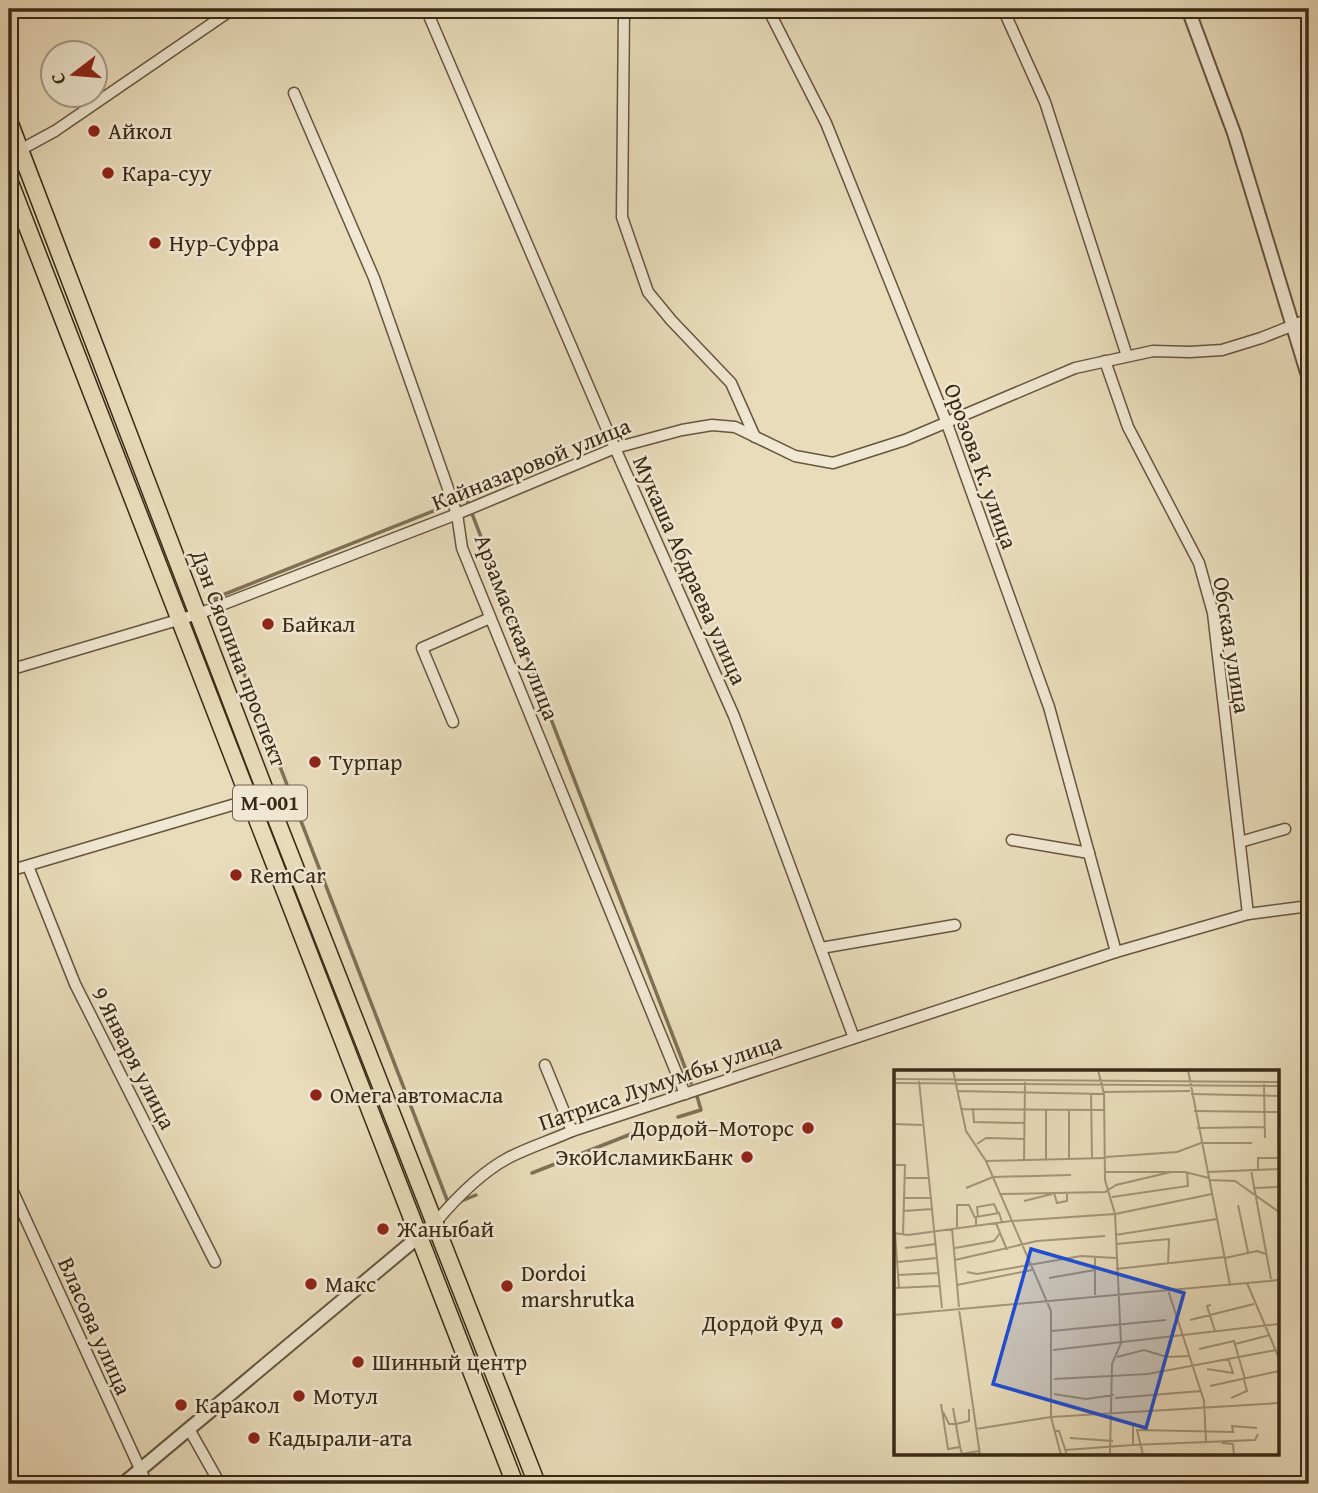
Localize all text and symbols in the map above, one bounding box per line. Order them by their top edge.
north arrow [38,38,108,108]
text: С [43,69,73,88]
place label: Айкол [108,114,172,147]
marker: Айкол [86,123,102,139]
place label: Кара-суу [122,156,212,189]
marker: Кара-суу [100,165,116,181]
place label: Нур-Суфра [169,226,279,259]
marker: Нур-Суфра [147,235,163,251]
street label: Орозова К. улица [936,378,1027,553]
street label: Кайназаровой улица [426,409,635,519]
street label: Мукаша Абдраева улица [625,450,756,690]
street label: Арзамасская улица [467,529,568,725]
street label: Дэн Сяопина проспект [182,544,296,771]
street label: Обская улица [1205,574,1260,716]
place label: Байкал [282,607,356,640]
marker: Байкал [260,616,276,632]
place label: Турпар [329,745,402,778]
marker: Турпар [307,754,323,770]
road number: M-001 [233,786,307,820]
place label: RemCar [250,858,326,891]
marker: RemCar [228,867,244,883]
street label: 9 Января улица [84,981,185,1135]
street label: Патриса Лумумбы улица [534,1024,786,1139]
inset map [894,1070,1280,1454]
place label: Омега автомасла [330,1078,503,1111]
marker: Омега автомасла [308,1087,324,1103]
place label: Дордой–Моторс [630,1111,794,1144]
marker: Дордой–Моторс [800,1120,816,1136]
place label: ЭкоИсламикБанк [555,1140,733,1173]
marker: ЭкоИсламикБанк [739,1149,755,1165]
place label: Жаныбай [396,1212,495,1245]
marker: Жаныбай [375,1221,391,1237]
street label: Власова улица [50,1252,141,1400]
place label: Dordoi marshrutka [521,1256,635,1315]
place label: Макс [325,1267,376,1300]
marker: Макс [303,1276,319,1292]
marker: Dordoi marshrutka [499,1278,515,1294]
place label: Дордой Фуд [701,1306,823,1339]
marker: Дордой Фуд [829,1315,845,1331]
place label: Шинный центр [372,1345,527,1378]
marker: Шинный центр [350,1354,366,1370]
place label: Мотул [313,1379,379,1412]
place label: Каракол [195,1388,280,1421]
marker: Мотул [291,1388,307,1404]
marker: Каракол [173,1397,189,1413]
place label: Кадырали-ата [268,1421,412,1454]
marker: Кадырали-ата [246,1430,262,1446]

